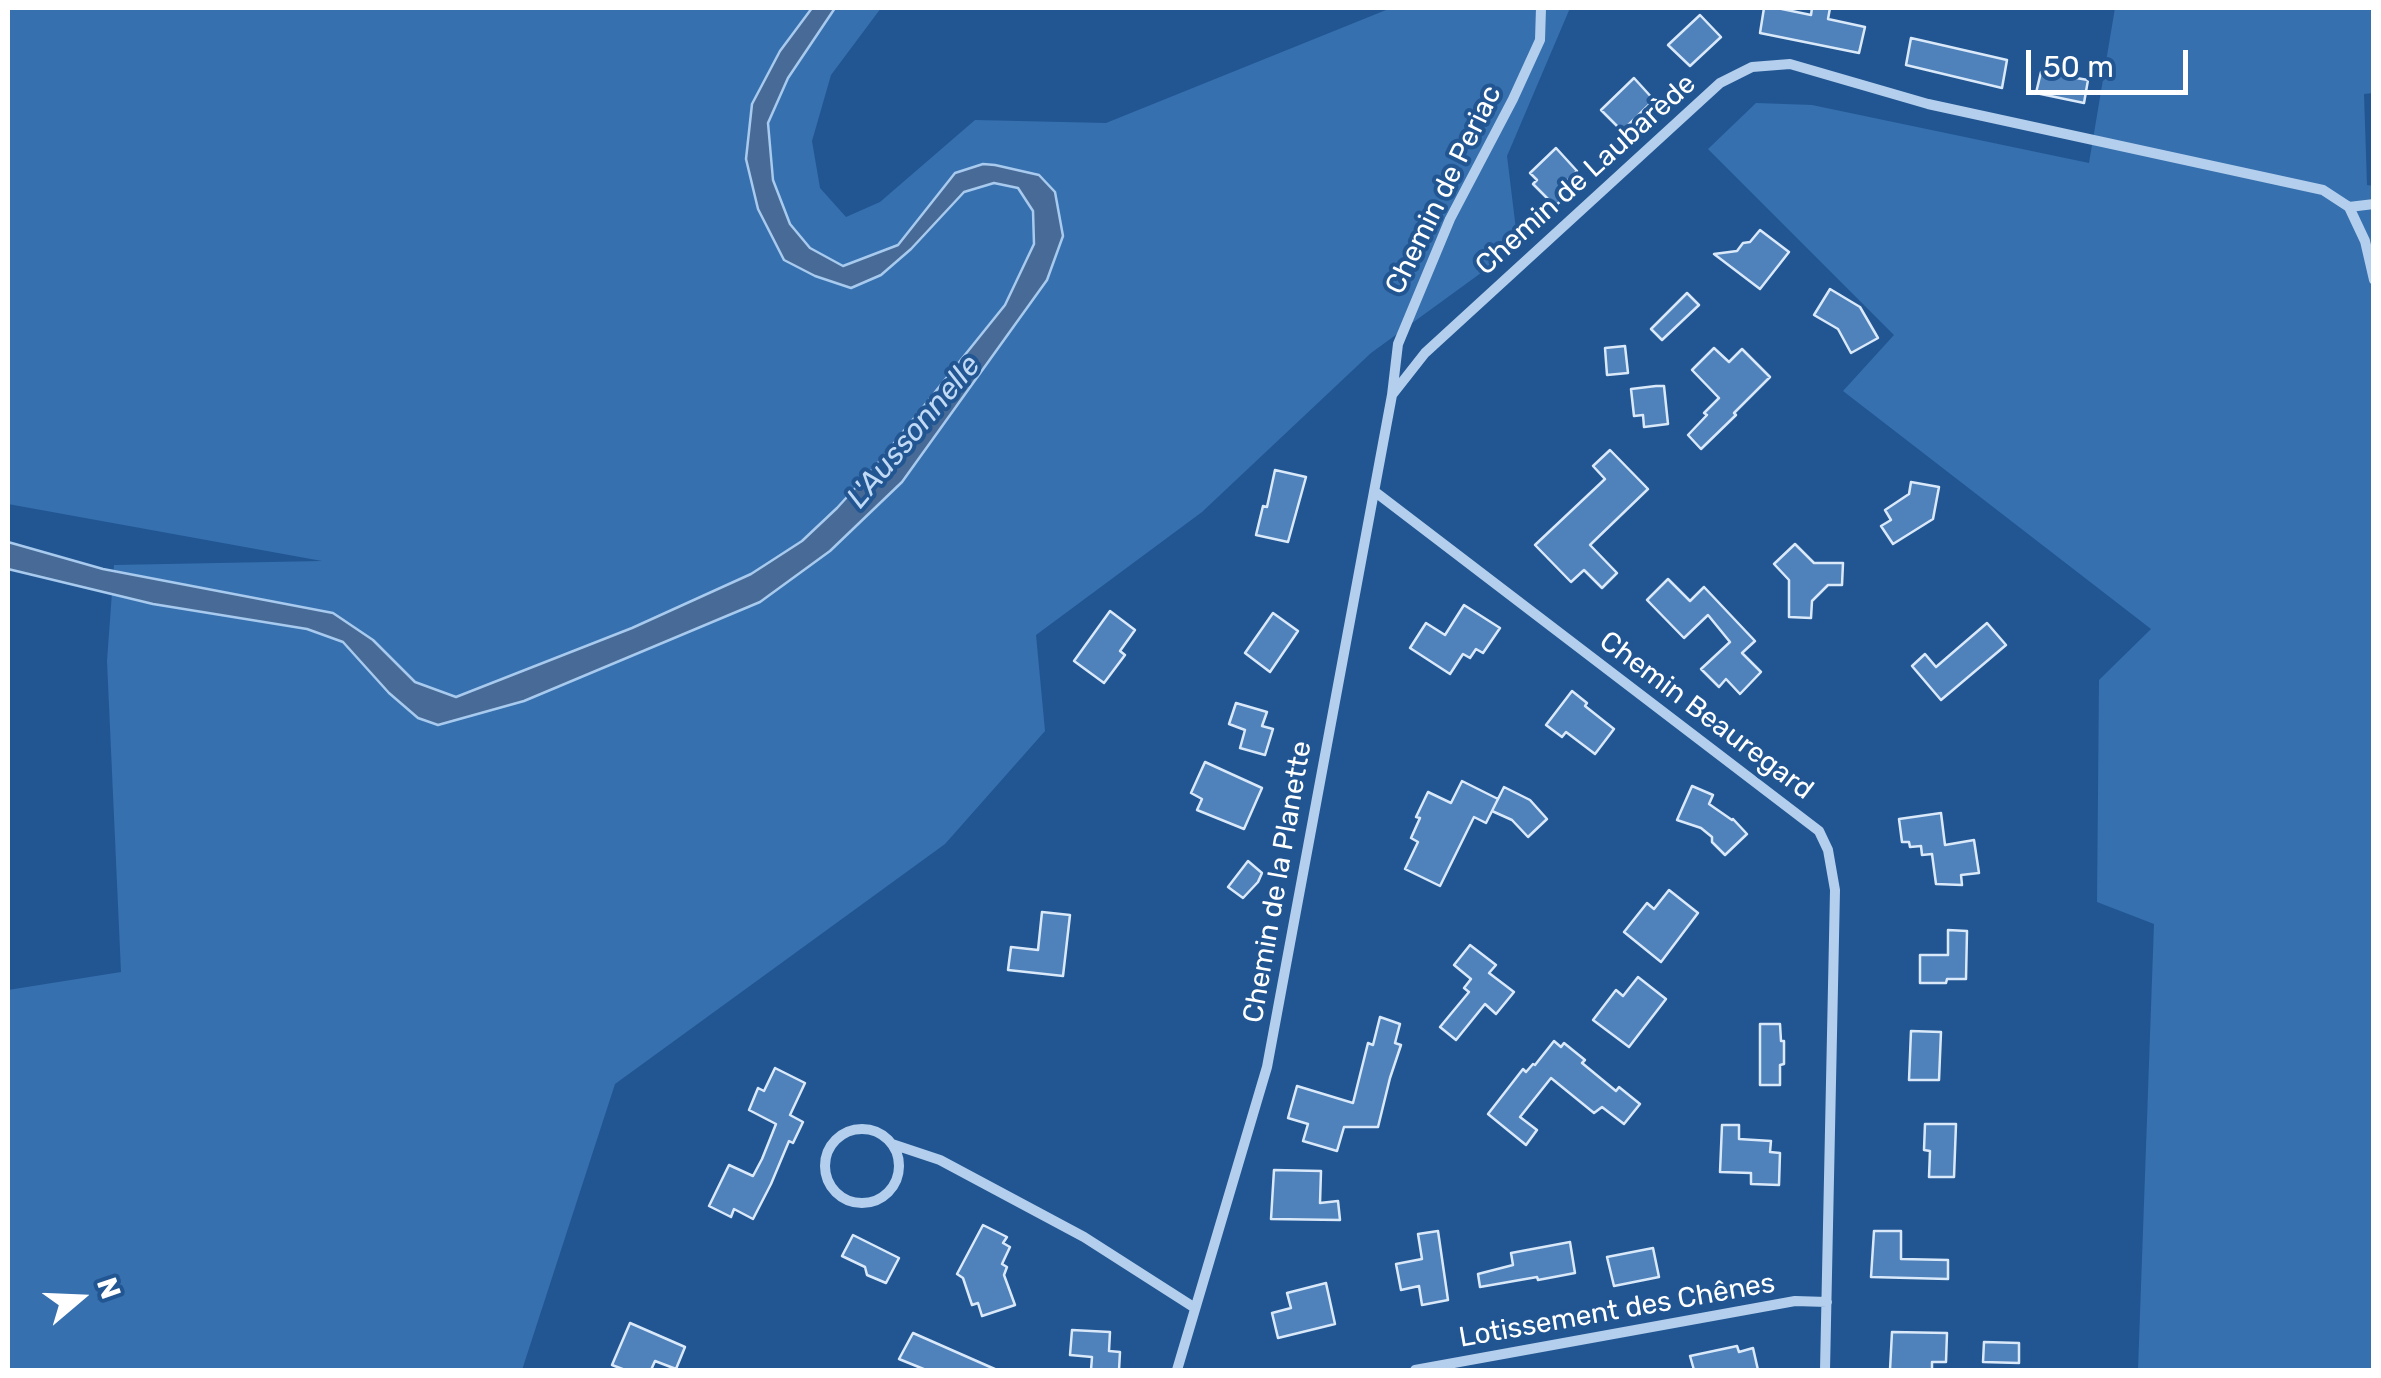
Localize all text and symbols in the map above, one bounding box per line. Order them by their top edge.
scale bar [2031,30,2194,92]
text: 50 m [2043,49,2114,85]
street label: Chemin de Laubarède [1469,67,1703,283]
street label: Chemin de Periac [1379,80,1509,300]
water label: L'Aussonnelle [840,348,988,516]
street label: Chemin Beauregard [1593,625,1819,807]
street label: Chemin de la Planette [1237,738,1319,1026]
north arrow [30,1248,130,1348]
street label: Lotissement des Chênes [1456,1267,1778,1355]
text: N [90,1273,128,1303]

